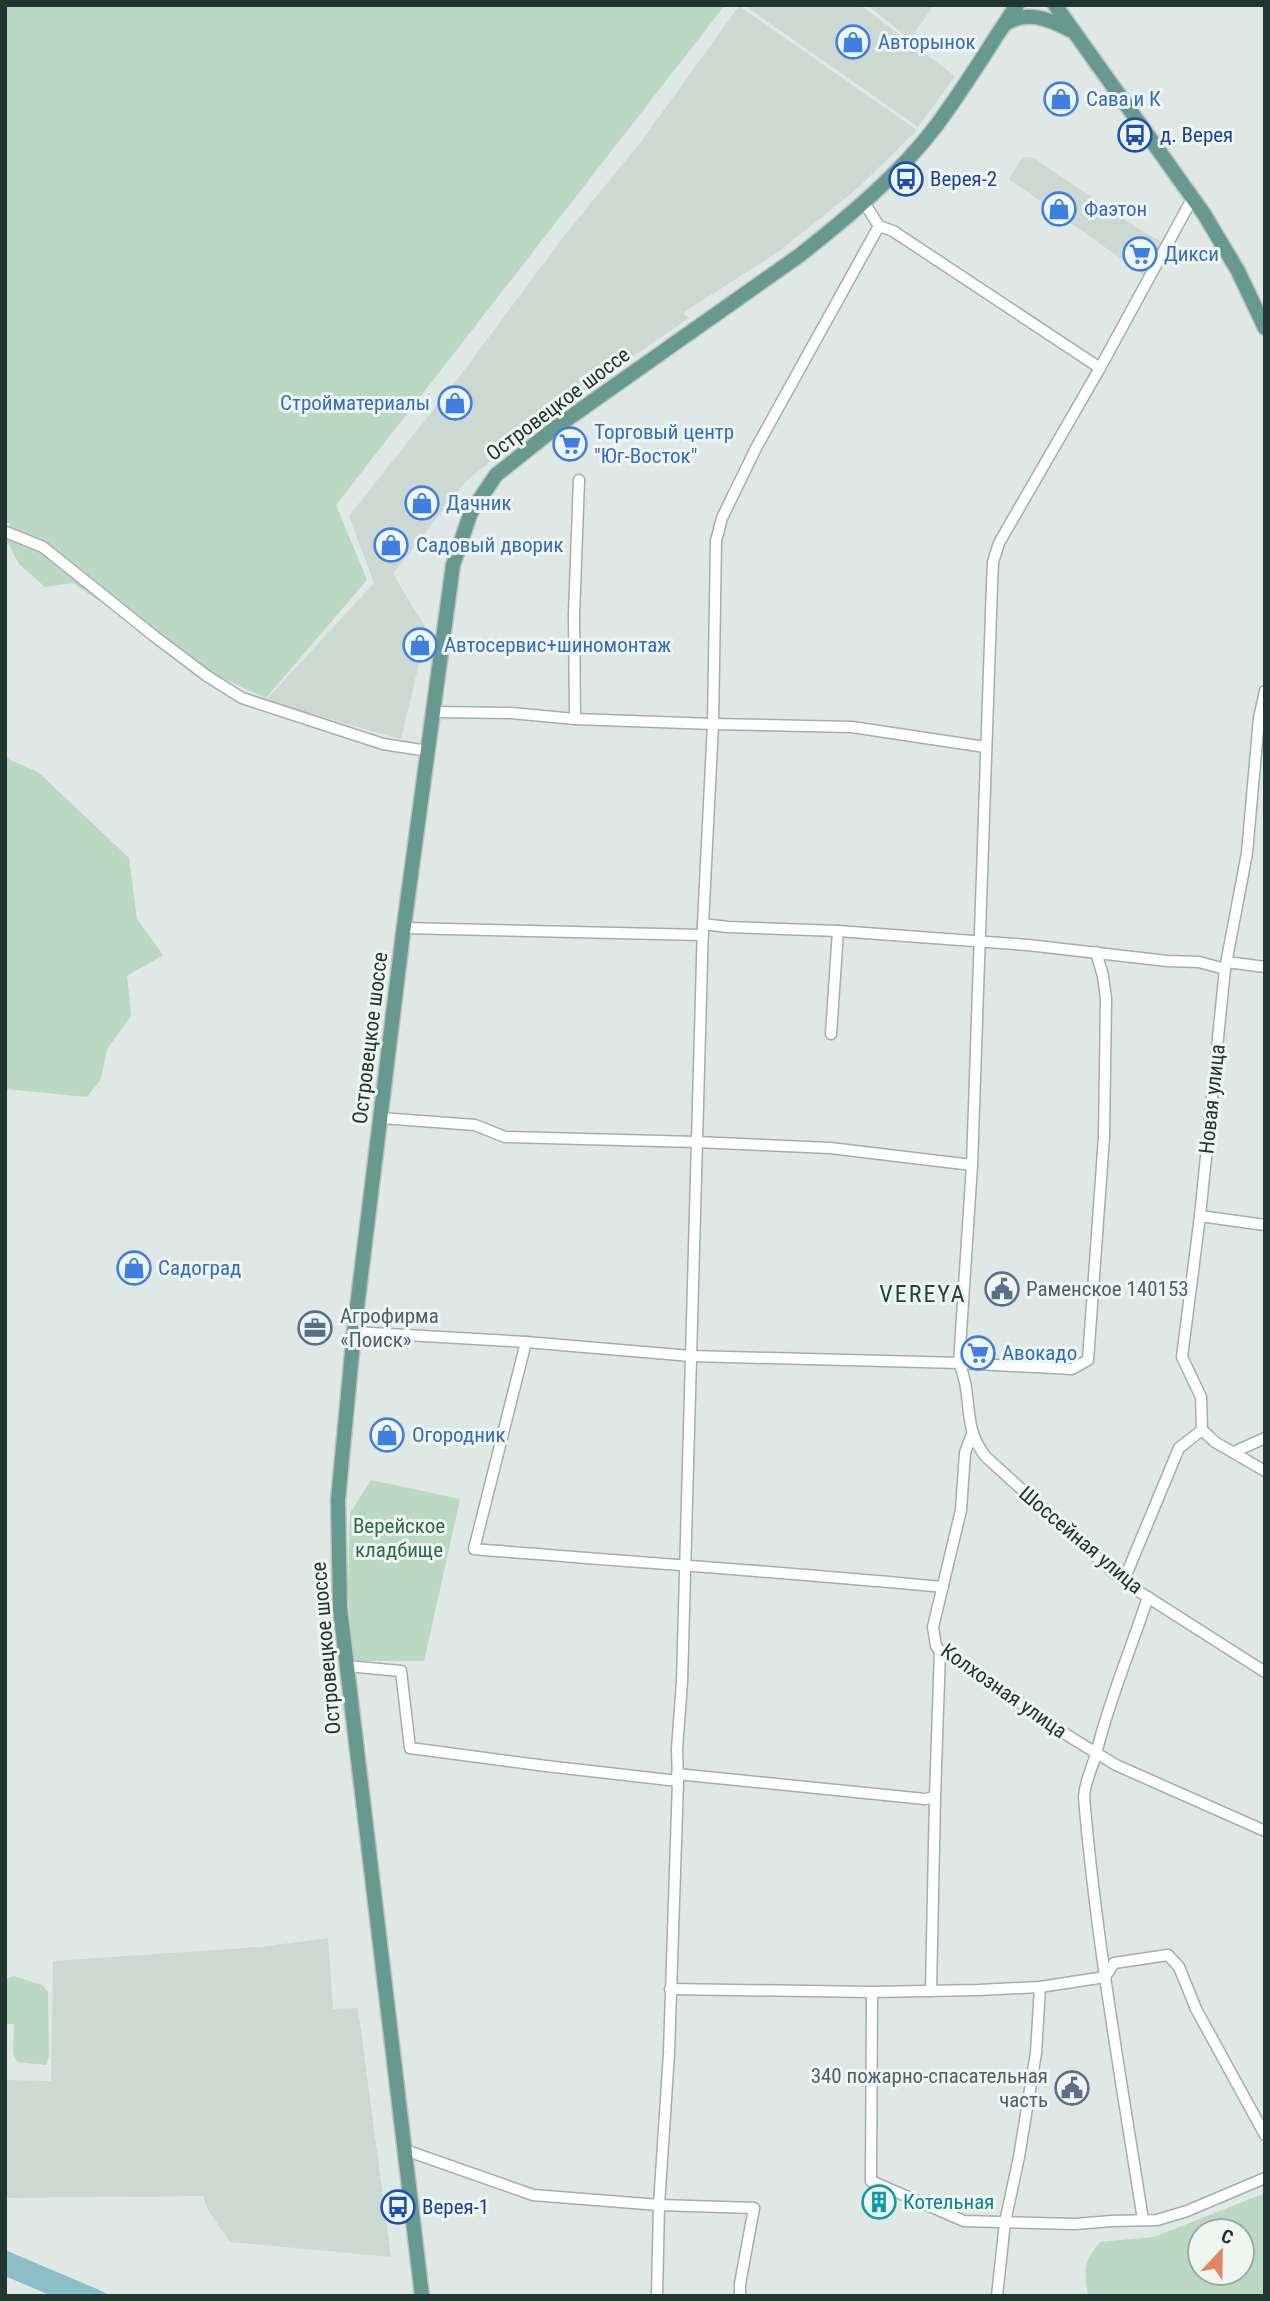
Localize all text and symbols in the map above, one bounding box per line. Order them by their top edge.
shop icon: Авторынок [834,23,872,61]
place label: Авторынок [878,30,976,54]
shop icon: Сава и К [1042,80,1080,118]
place label: Сава и К [1086,87,1161,111]
bus stop icon: д. Верея [1116,116,1154,154]
place label: д. Верея [1160,123,1233,147]
bus stop icon: Верея-2 [887,160,925,198]
place label: Верея-2 [930,167,997,191]
shop icon: Фаэтон [1040,190,1078,228]
place label: Фаэтон [1084,197,1147,221]
supermarket icon: Дикси [1121,235,1159,273]
place label: Дикси [1164,242,1219,266]
street label: Островецкое шоссе [482,342,635,466]
shop icon: Стройматериалы [436,384,474,422]
place label: Стройматериалы [280,391,430,415]
place label: Торговый центр "Юг-Восток" [594,420,734,468]
supermarket icon: Торговый центр "Юг-Восток" [551,425,589,463]
shop icon: Дачник [403,484,441,522]
place label: Дачник [446,491,511,515]
shop icon: Садовый дворик [372,526,410,564]
place label: Садовый дворик [416,533,564,557]
shop icon: Автосервис+шиномонтаж [401,626,439,664]
place label: Автосервис+шиномонтаж [444,633,671,657]
street label: Островецкое шоссе [348,950,392,1125]
street label: Новая улица [1194,1043,1230,1155]
shop icon: Садоград [115,1249,153,1287]
place label: Садоград [158,1256,241,1280]
public building icon: Раменское 140153 [983,1270,1021,1308]
place label: Раменское 140153 [1026,1277,1189,1301]
district label: VEREYA [879,1280,967,1308]
place label: Агрофирма «Поиск» [340,1304,439,1352]
office icon: Агрофирма «Поиск» [296,1309,334,1347]
supermarket icon: Авокадо [959,1334,997,1372]
place label: Авокадо [1002,1341,1077,1365]
shop icon: Огородник [368,1416,406,1454]
place label: Огородник [412,1423,506,1447]
street label: Шоссейная улица [1014,1481,1148,1599]
park label: Верейское кладбище [353,1514,445,1562]
street label: Островецкое шоссе [306,1561,346,1735]
street label: Колхозная улица [936,1639,1072,1743]
place label: 340 пожарно-спасательная часть [811,2064,1048,2112]
public building icon: 340 пожарно-спасательная часть [1053,2069,1091,2107]
building icon: Котельная [860,2183,898,2221]
bus stop icon: Верея-1 [379,2188,417,2226]
place label: Котельная [903,2190,994,2214]
place label: Верея-1 [422,2195,489,2219]
north arrow [1186,2217,1256,2287]
text: С [1218,2224,1237,2249]

